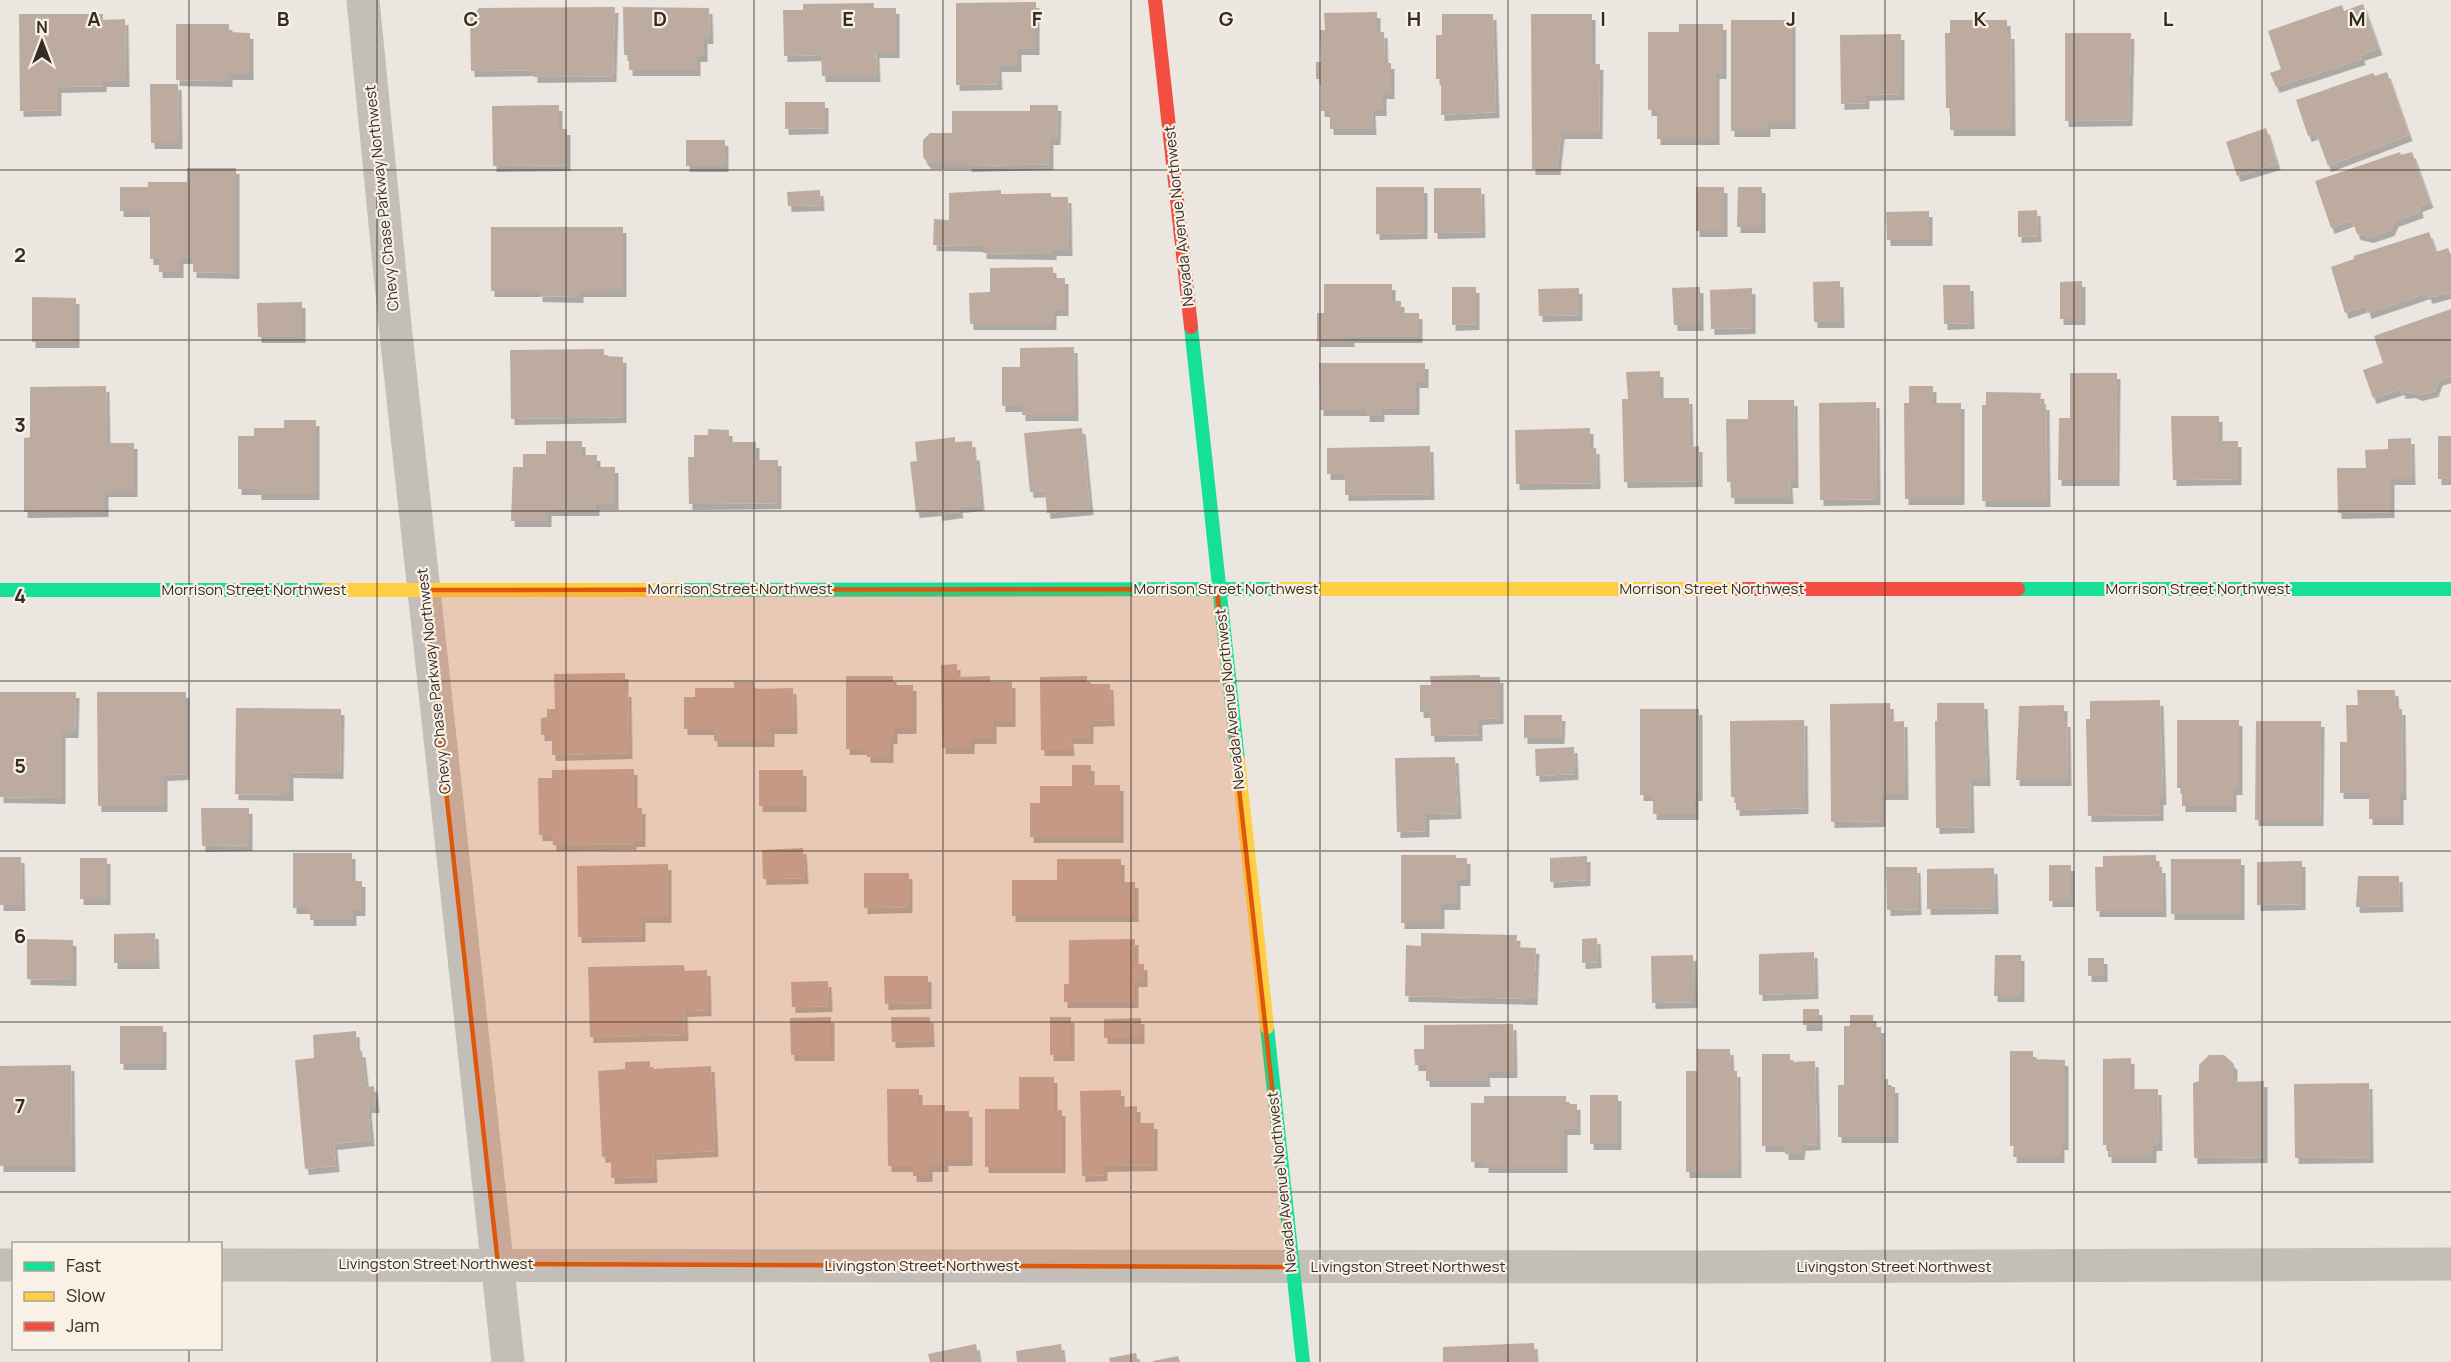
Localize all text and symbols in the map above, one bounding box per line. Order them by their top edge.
text: A [87,5,101,32]
text: B [277,5,290,32]
text: C [464,5,478,32]
text: D [653,5,667,32]
text: E [842,5,854,32]
text: F [1032,5,1043,32]
text: G [1219,5,1234,32]
text: H [1407,5,1421,32]
text: I [1600,5,1606,32]
text: J [1786,5,1796,32]
text: K [1974,5,1987,32]
text: L [2163,5,2174,32]
text: M [2348,5,2366,32]
north arrow [12,12,72,72]
text: N [36,16,48,38]
street label: Chevy Chase Parkway Northwest [359,84,404,312]
street label: Nevada Avenue Northwest [1159,124,1198,308]
text: 2 [14,241,26,268]
text: 3 [14,411,26,438]
street label: Chevy Chase Parkway Northwest [411,567,456,795]
street label: Morrison Street Northwest [648,578,832,599]
street label: Morrison Street Northwest [1134,578,1318,599]
street label: Morrison Street Northwest [1620,578,1804,599]
street label: Morrison Street Northwest [2106,578,2290,599]
street label: Morrison Street Northwest [162,579,346,600]
text: 4 [14,582,26,609]
street label: Nevada Avenue Northwest [1210,607,1249,791]
text: 5 [14,752,26,779]
text: 6 [14,922,26,949]
street label: Nevada Avenue Northwest [1262,1090,1301,1274]
text: 7 [15,1092,25,1119]
legend [12,1242,222,1350]
text: Fast [66,1253,101,1277]
street label: Livingston Street Northwest [339,1253,533,1274]
street label: Livingston Street Northwest [825,1255,1019,1276]
street label: Livingston Street Northwest [1311,1256,1505,1277]
street label: Livingston Street Northwest [1797,1256,1991,1277]
text: Slow [66,1283,106,1307]
text: Jam [66,1313,100,1337]

